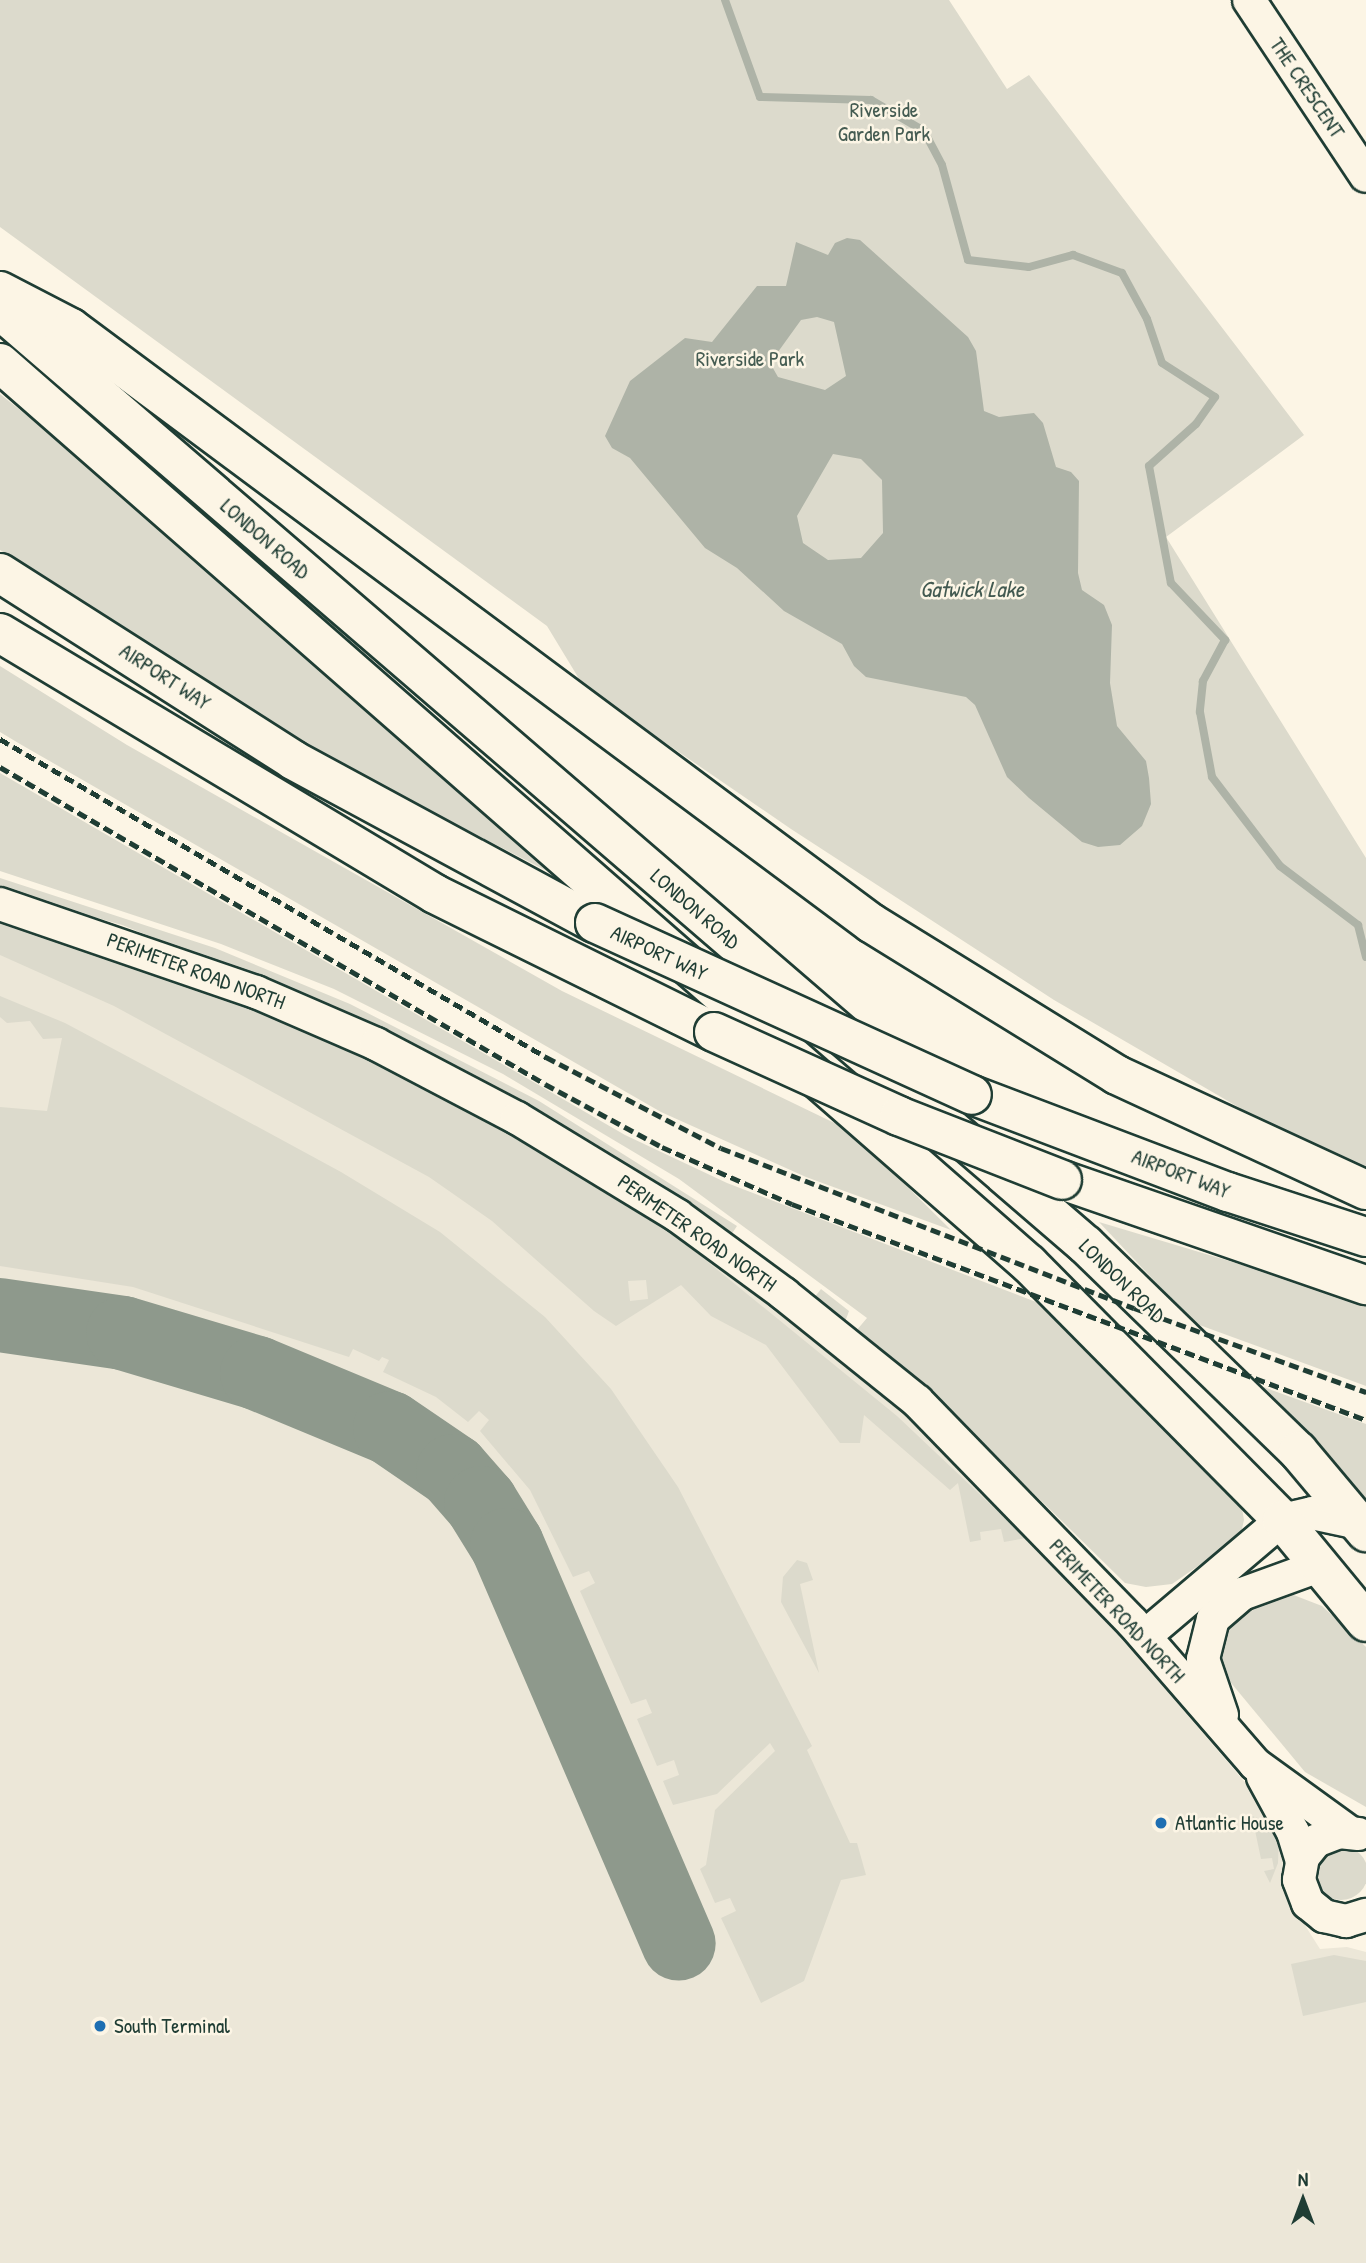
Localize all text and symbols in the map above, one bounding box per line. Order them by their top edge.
street label: THE CRESCENT [1264,33,1350,143]
park label: Riverside Garden Park [838,97,930,147]
park label: Riverside Park [696,346,804,372]
street label: LONDON ROAD [215,493,315,585]
water label: Gatwick Lake [920,575,1024,603]
street label: AIRPORT WAY [115,638,215,716]
street label: LONDON ROAD [645,863,745,955]
street label: AIRPORT WAY [607,920,711,986]
street label: PERIMETER ROAD NORTH [104,927,288,1015]
street label: AIRPORT WAY [1128,1144,1234,1204]
street label: PERIMETER ROAD NORTH [613,1169,781,1297]
street label: LONDON ROAD [1074,1234,1170,1328]
street label: PERIMETER ROAD NORTH [1044,1534,1190,1688]
place label: Atlantic House [1175,1810,1284,1836]
marker: Atlantic House [1153,1815,1169,1831]
place label: South Terminal [114,2013,230,2039]
marker: South Terminal [92,2018,108,2034]
north arrow [1268,2165,1338,2235]
text: N [1298,2166,1308,2192]

